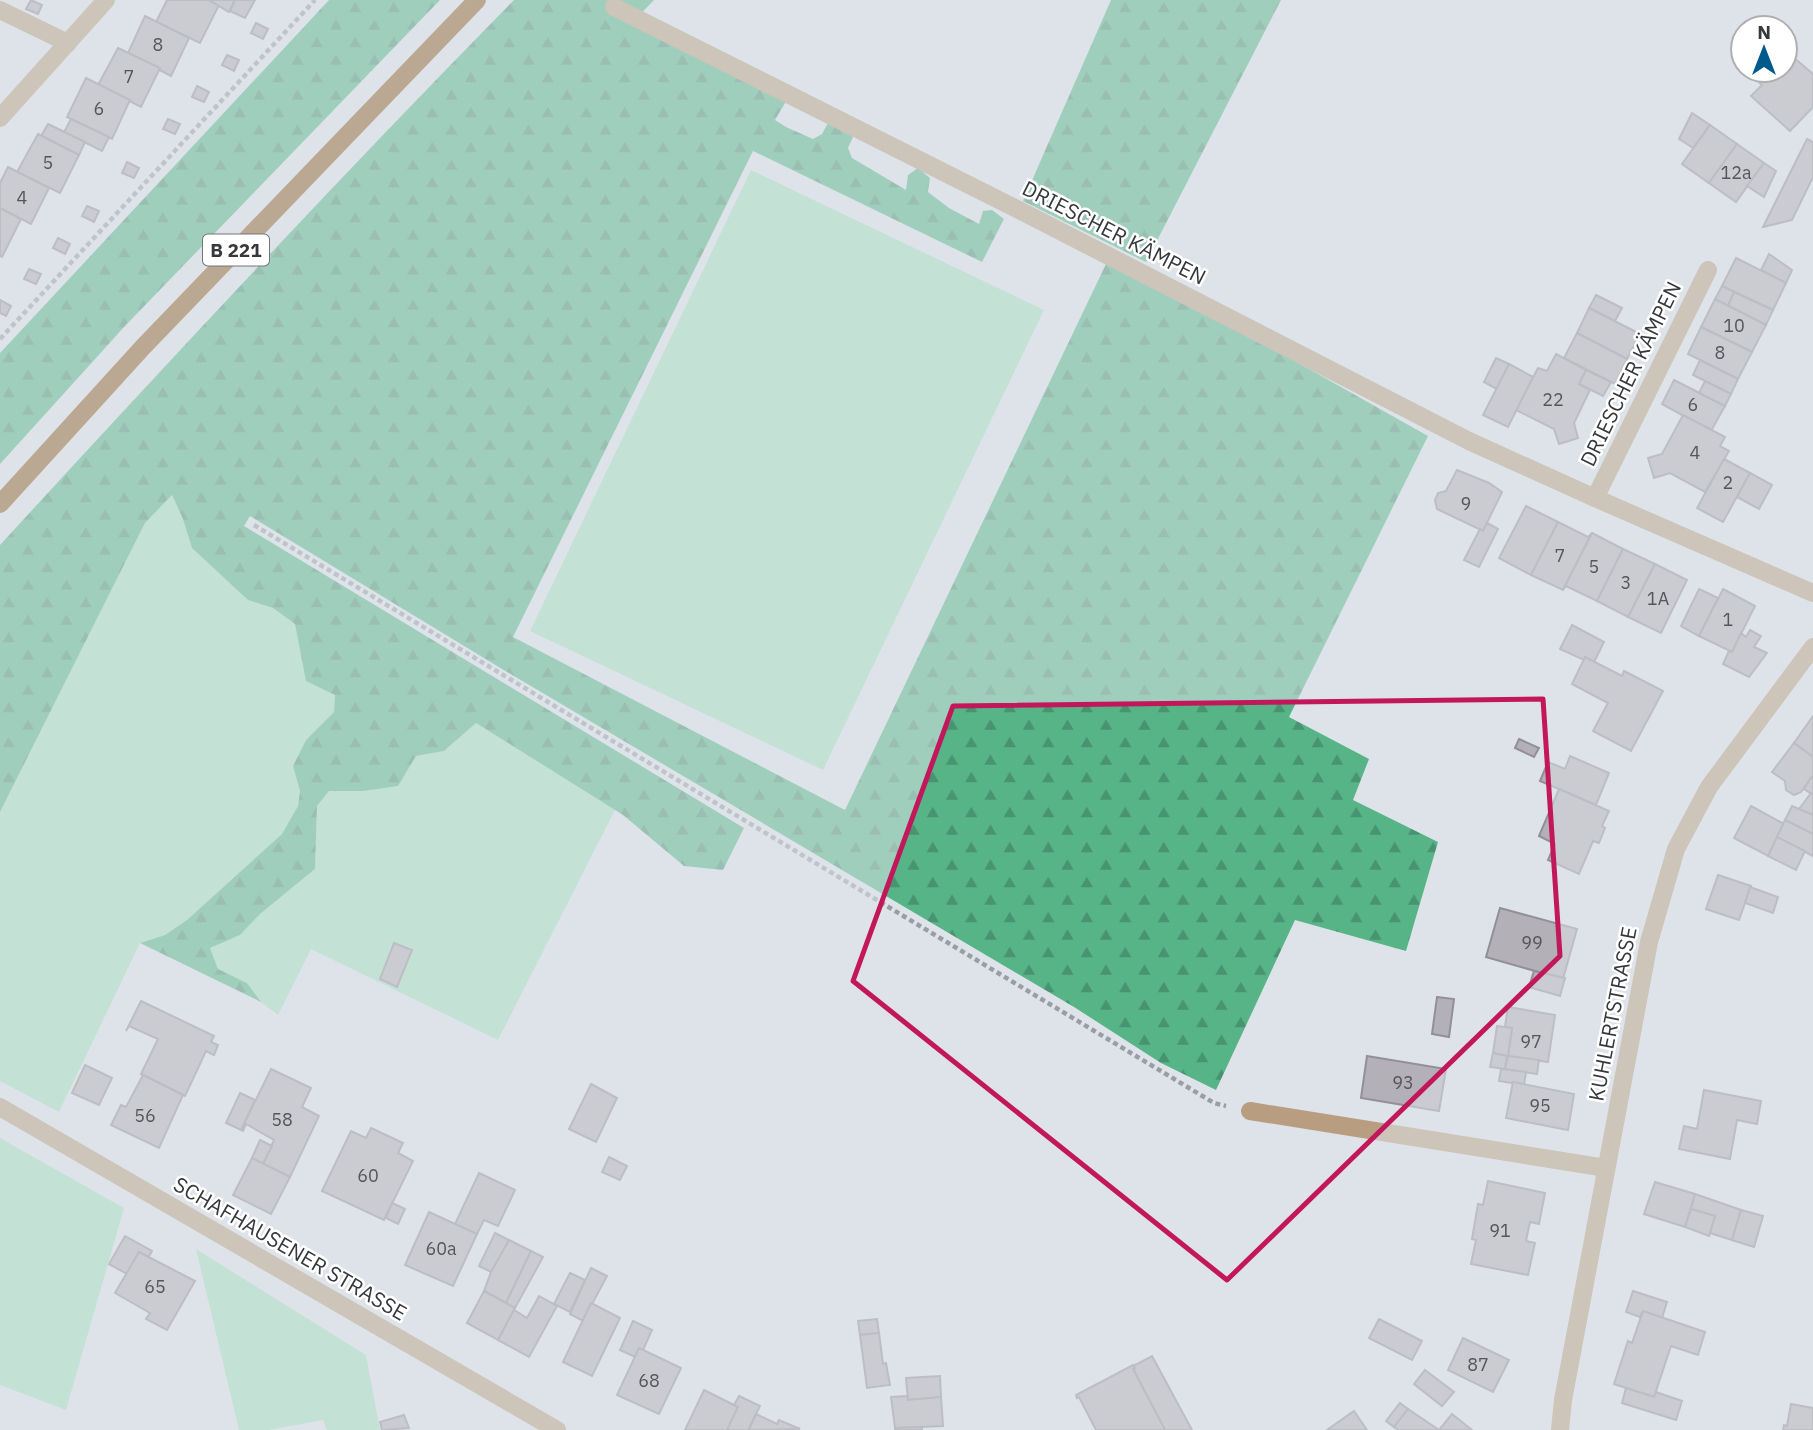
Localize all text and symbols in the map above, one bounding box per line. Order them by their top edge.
north arrow [1729,14,1799,84]
text: N [1757,20,1771,44]
house number: 8 [153,33,163,56]
house number: 7 [124,65,134,88]
house number: 6 [94,97,104,120]
house number: 5 [43,151,53,174]
house number: 12a [1720,161,1752,184]
street label: DRIESCHER KÄMPEN [1018,174,1211,291]
house number: 4 [17,186,28,209]
road number: B 221 [203,234,269,266]
street label: DRIESCHER KÄMPEN [1573,276,1687,471]
house number: 10 [1723,314,1745,337]
house number: 8 [1715,341,1725,364]
house number: 22 [1542,388,1564,411]
house number: 6 [1688,393,1698,416]
house number: 4 [1690,441,1701,464]
house number: 2 [1723,471,1733,494]
house number: 9 [1461,492,1471,515]
house number: 7 [1555,544,1565,567]
house number: 5 [1589,555,1599,578]
house number: 3 [1621,571,1631,594]
house number: 1A [1647,587,1670,610]
house number: 1 [1723,608,1733,631]
street label: KUHLERTSTRASSE [1581,924,1643,1103]
house number: 99 [1521,931,1543,954]
house number: 97 [1520,1030,1542,1053]
house number: 93 [1392,1071,1414,1094]
house number: 95 [1529,1094,1551,1117]
house number: 56 [134,1104,156,1127]
house number: 58 [271,1108,293,1131]
house number: 60 [357,1164,379,1187]
street label: SCHAFHAUSENER STRASSE [169,1170,412,1326]
house number: 91 [1489,1219,1511,1242]
house number: 60a [425,1237,457,1260]
house number: 65 [144,1275,166,1298]
house number: 87 [1467,1353,1489,1376]
house number: 68 [638,1369,660,1392]

